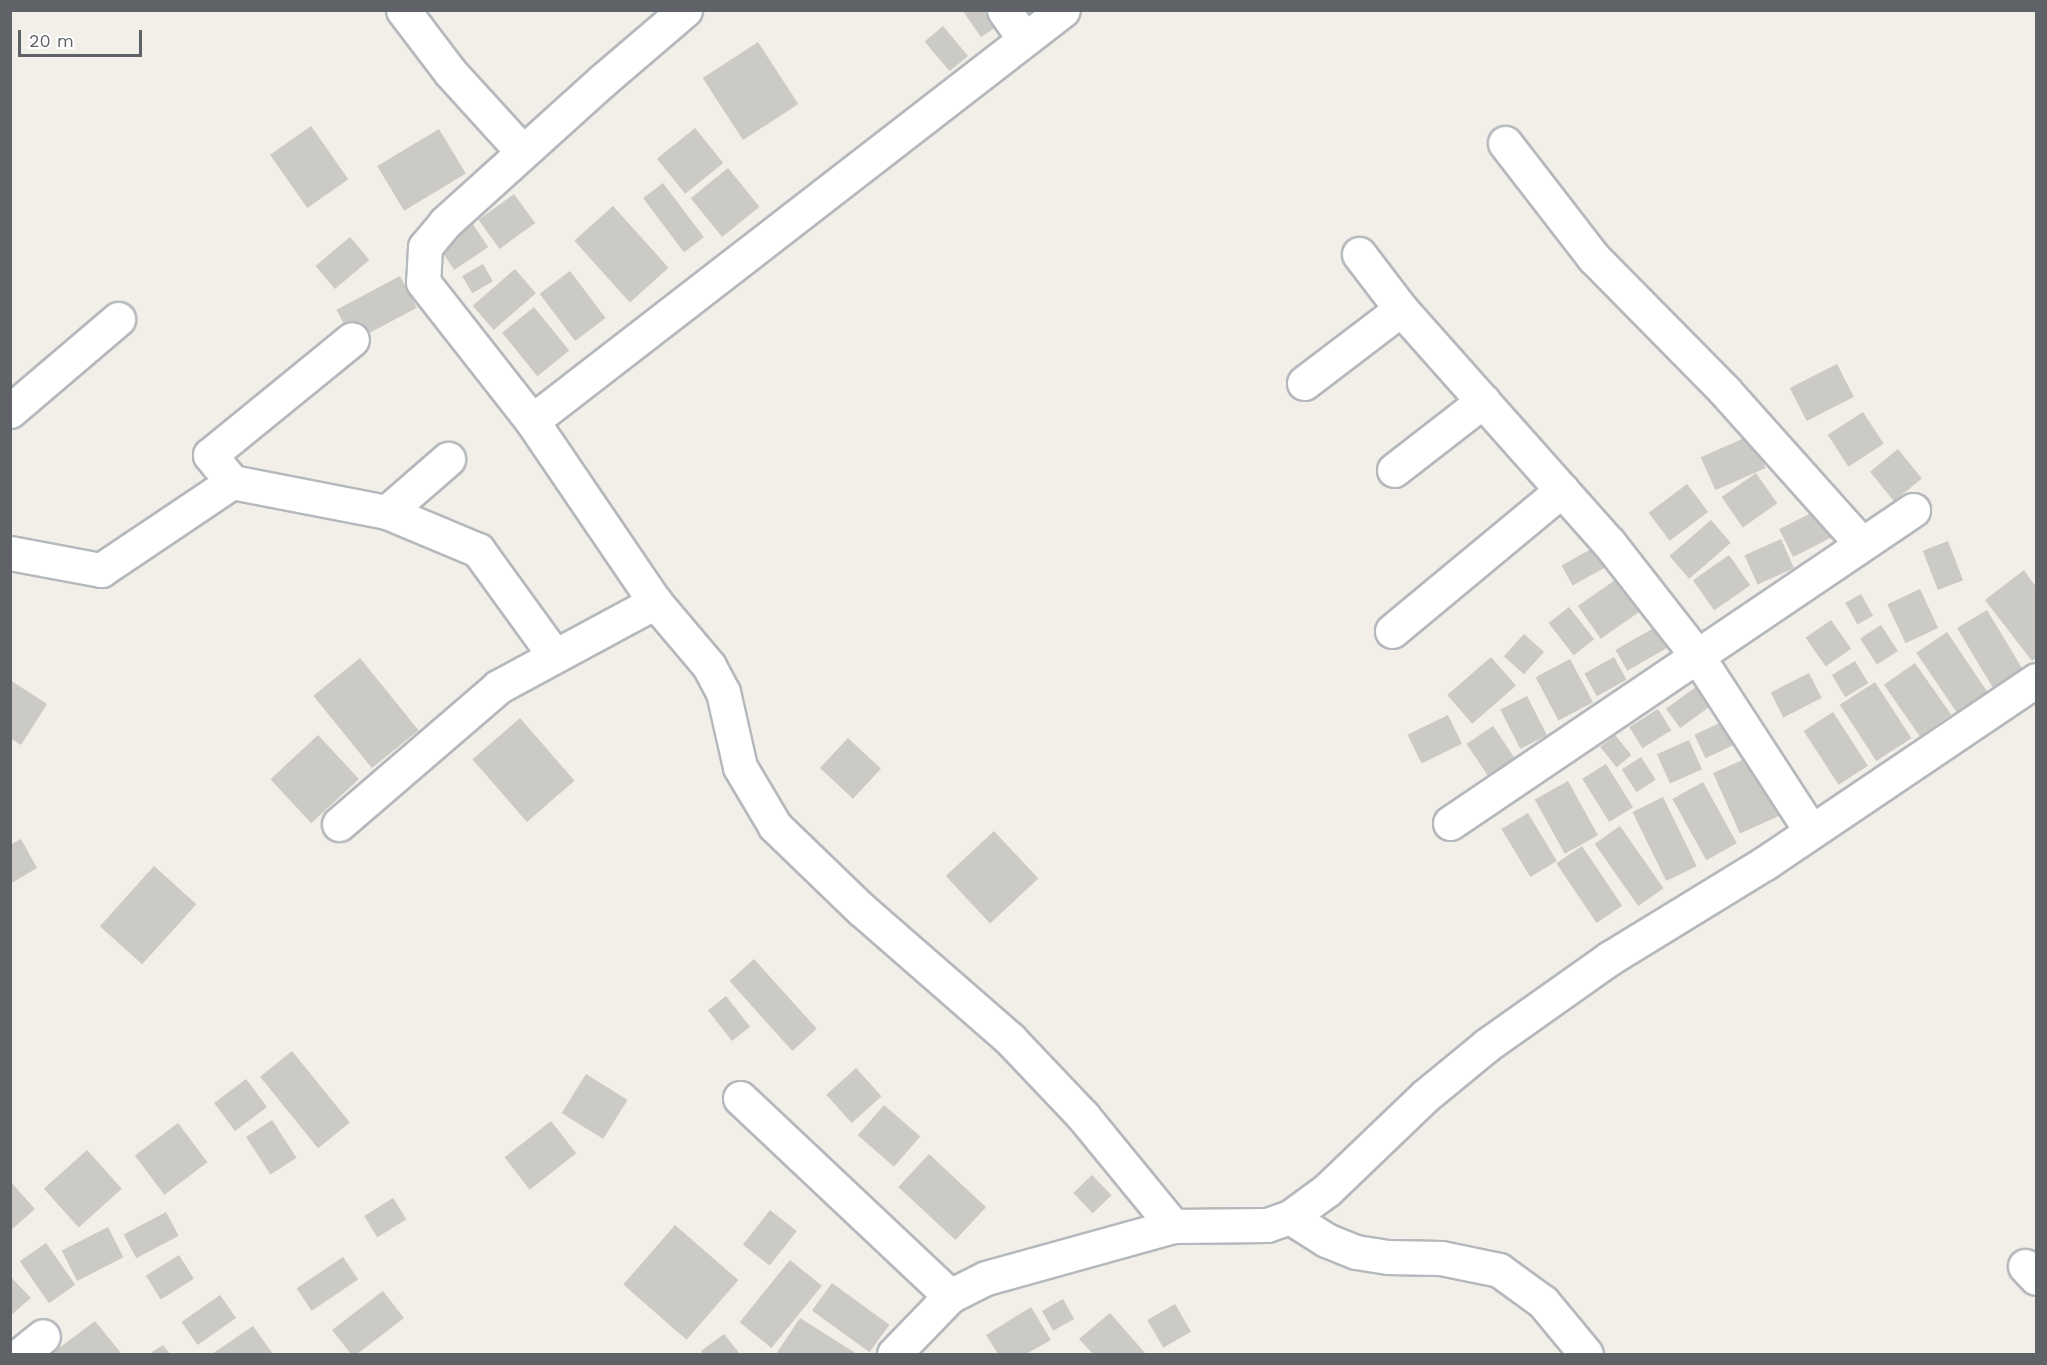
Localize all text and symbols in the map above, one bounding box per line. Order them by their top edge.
scale bar [21,18,146,56]
text: 20 m [29,30,74,51]

